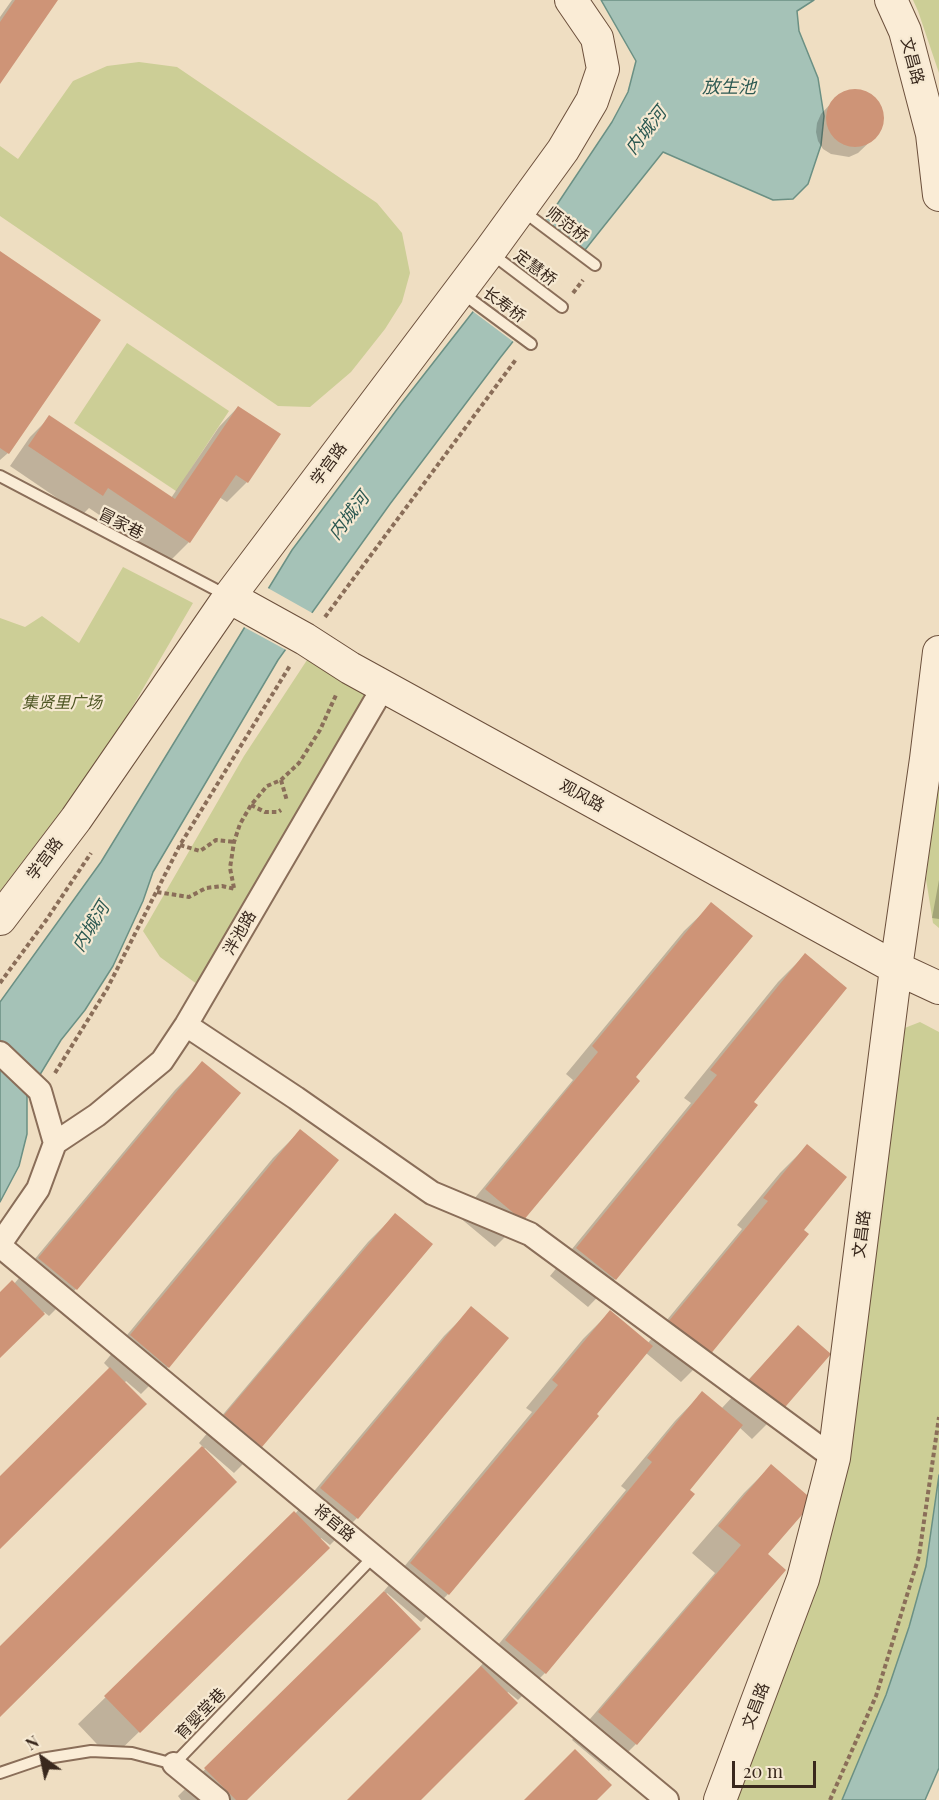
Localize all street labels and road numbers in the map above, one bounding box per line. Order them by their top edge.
street label: 文昌路 [897,35,927,87]
street label: 师范桥 [542,203,592,247]
street label: 定慧桥 [510,246,560,290]
street label: 长寿桥 [479,283,529,327]
street label: 学宫路 [307,439,351,489]
street label: 冒家巷 [95,505,147,543]
street label: 观风路 [556,776,608,816]
street label: 学宫路 [23,834,67,884]
street label: 泮池路 [220,907,260,959]
street label: 文昌路 [850,1209,874,1259]
street label: 将官路 [309,1500,359,1546]
street label: 文昌路 [738,1680,774,1732]
street label: 育婴堂巷 [172,1684,230,1744]

